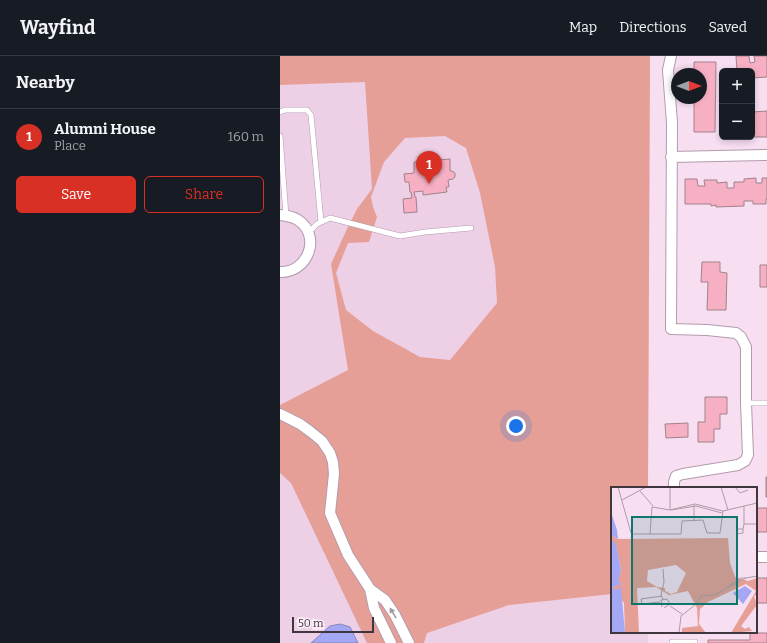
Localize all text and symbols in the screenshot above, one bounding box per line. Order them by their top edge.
text: Wayfind [20,16,96,39]
text: Map [569,19,597,36]
text: Directions [619,19,687,36]
text: Saved [709,19,747,36]
north arrow [671,68,707,104]
map controls [719,68,755,140]
button: + [719,68,755,104]
text: Nearby [16,72,75,93]
button: − [719,104,755,140]
text: Alumni House [54,120,156,138]
text: 1 [26,129,32,144]
text: 160 m [228,129,264,144]
text: Place [54,138,86,153]
pin: 1 [416,151,442,184]
button: Save [16,176,136,213]
button: Share [144,176,264,213]
your location [506,416,526,436]
inset map [611,487,757,633]
one-way arrow [390,607,397,619]
scale bar [292,615,374,634]
text: 50 m [298,617,324,630]

